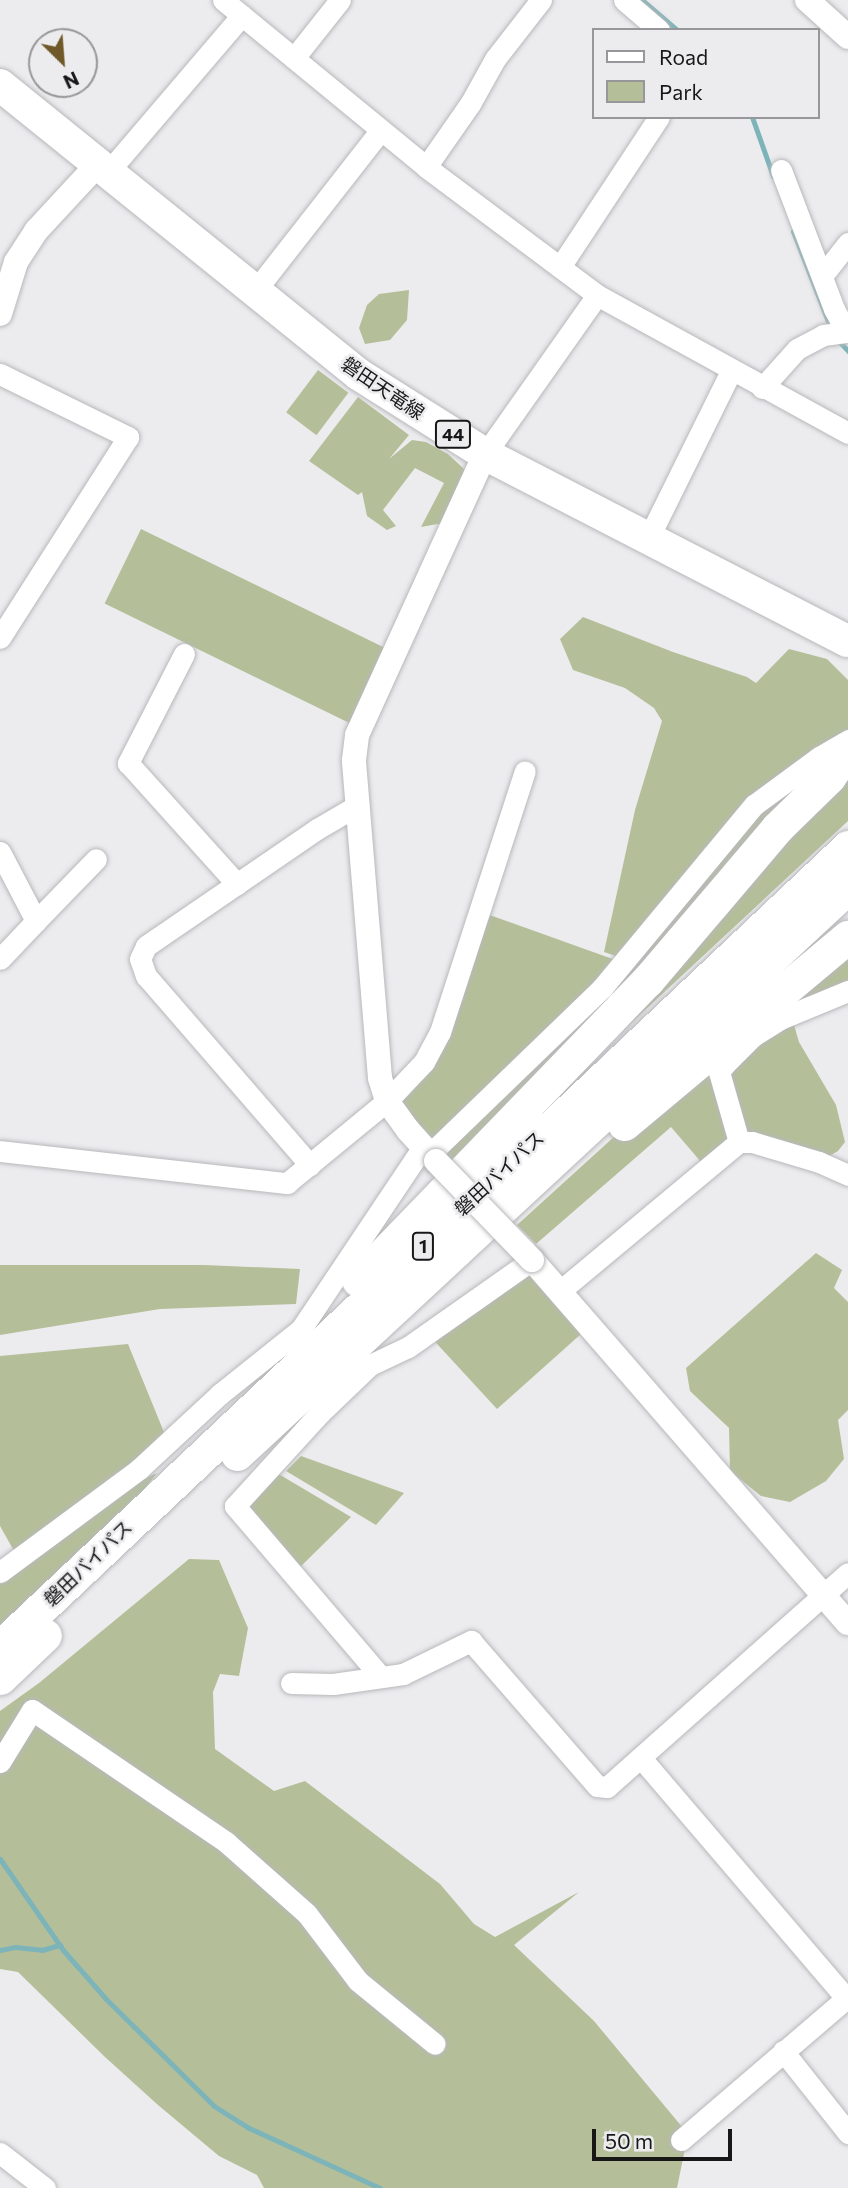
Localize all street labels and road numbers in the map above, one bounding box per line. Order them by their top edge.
street label: 磐田天竜線 [337,352,429,424]
road number: 44 [434,420,472,448]
street label: 磐田バイパス [450,1126,548,1220]
road number: 1 [411,1232,435,1260]
street label: 磐田バイパス [39,1515,137,1611]

